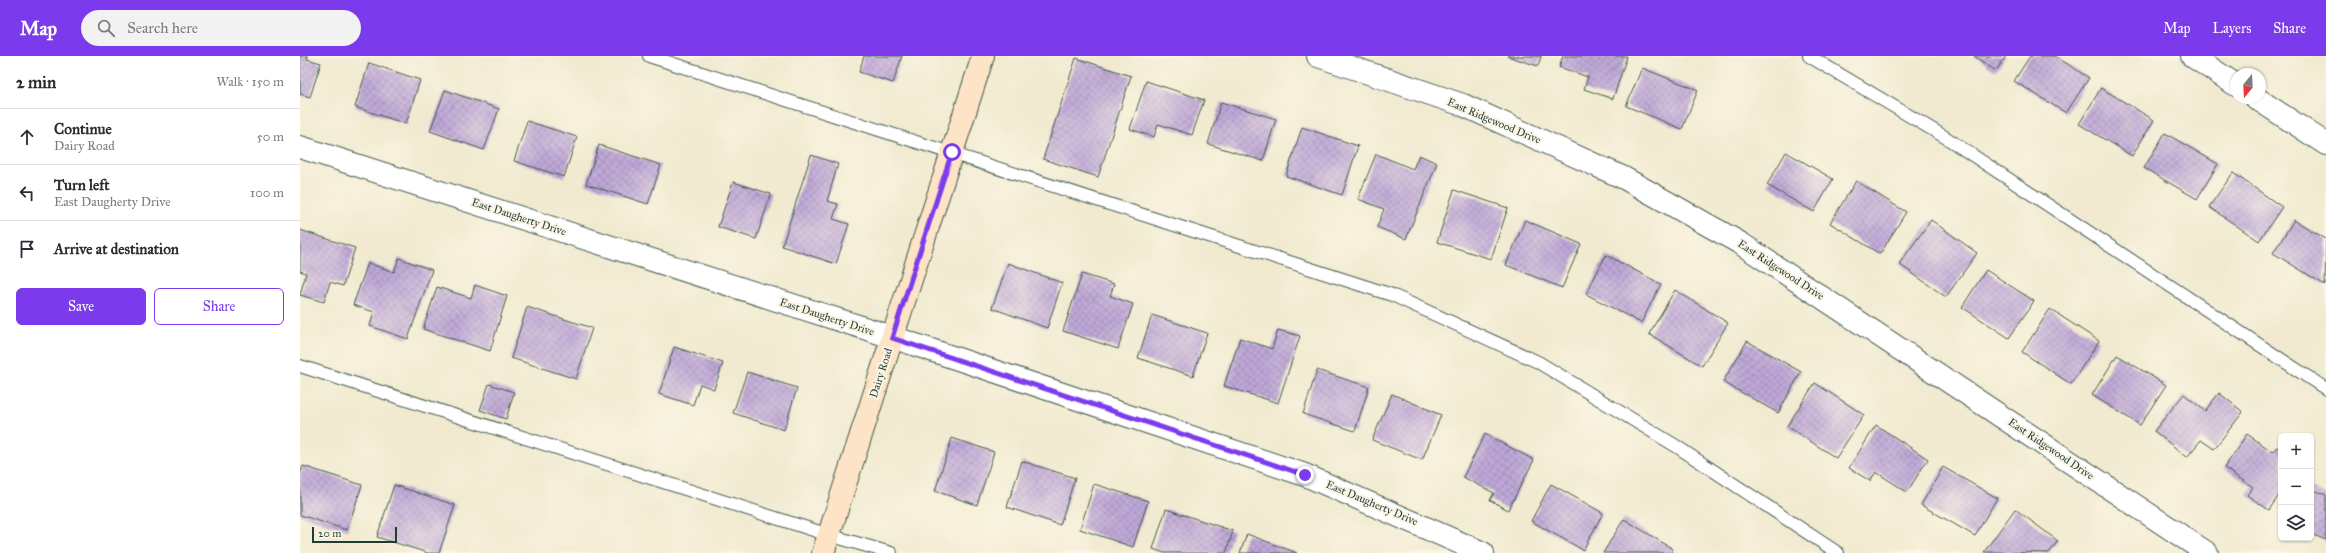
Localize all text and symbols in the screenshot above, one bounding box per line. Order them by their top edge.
search box [81,10,361,46]
text: Map [20,17,57,40]
icon: search [95,17,117,39]
text: Search here [127,19,198,37]
text: Map [2163,20,2191,37]
text: Layers [2213,20,2251,37]
text: Share [2273,20,2306,37]
north arrow [2230,68,2266,104]
text: 2 min [16,72,56,93]
text: Walk · 150 m [216,74,284,90]
street label: East Ridgewood Drive [1445,95,1543,147]
text: Continue [54,120,112,138]
icon: ahead [16,126,38,148]
text: 50 m [257,129,284,145]
text: Dairy Road [54,138,115,154]
route start [943,143,961,161]
text: Turn left [54,176,110,194]
icon: left [16,182,38,204]
text: 100 m [250,185,284,201]
text: East Daugherty Drive [54,194,171,210]
street label: East Daugherty Drive [470,196,568,239]
street label: East Ridgewood Drive [1735,237,1827,303]
icon: arrive [16,238,38,260]
text: Arrive at destination [54,240,179,258]
button: Save [16,288,146,325]
button: Share [154,288,284,325]
street label: East Daugherty Drive [778,296,876,339]
street label: Dairy Road [867,346,895,399]
street label: East Ridgewood Drive [2006,416,2097,483]
map controls [2278,433,2314,541]
button: + [2278,433,2314,469]
route end [1296,466,1314,484]
button: − [2278,469,2314,505]
street label: East Daugherty Drive [1324,478,1420,528]
button: layers [2278,505,2314,541]
scale bar [312,525,397,544]
text: 20 m [318,527,341,540]

